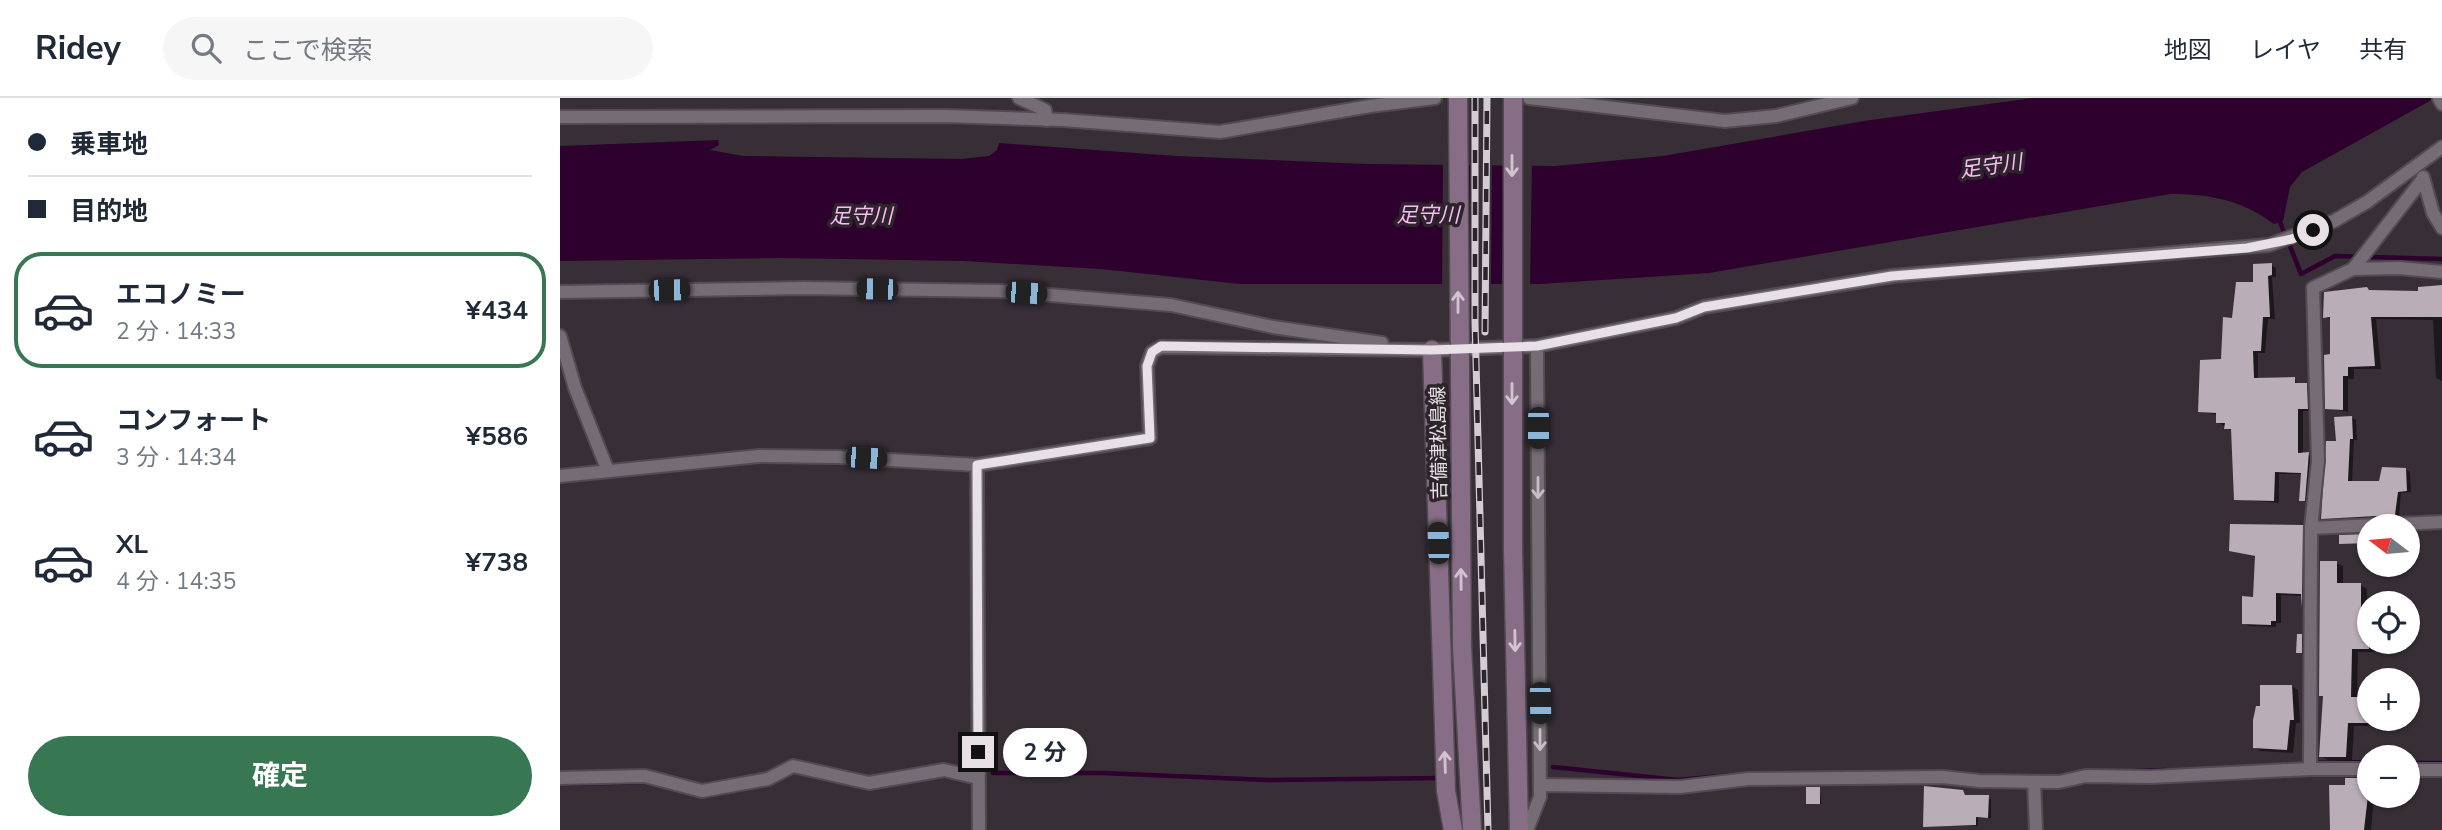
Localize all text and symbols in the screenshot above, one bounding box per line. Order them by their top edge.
search box [163,17,653,80]
text: Ridey [35,26,121,71]
icon: search [187,29,225,67]
text: ここで検索 [243,33,373,68]
text: 地図 [2164,34,2212,66]
text: レイヤ [2250,34,2321,66]
text: 共有 [2359,34,2407,66]
text: 乗車地 [70,127,148,162]
water label: 足守川 [1958,147,2026,184]
one-way arrow [1505,154,1519,177]
text: 目的地 [70,194,148,229]
water label: 足守川 [1397,201,1461,229]
water label: 足守川 [830,202,894,230]
route start [2297,214,2329,246]
text: エコノミー [116,277,246,312]
car [856,278,899,300]
icon: car [32,279,95,342]
car [648,279,691,301]
car [1005,281,1048,305]
one-way arrow [1451,291,1465,314]
text: ¥434 [466,293,528,328]
text: 2 分 · 14:33 [116,316,236,347]
one-way arrow [1505,382,1519,405]
street label: 吉備津松島線 [1425,386,1453,500]
text: コンフォート [116,403,271,438]
icon: car [32,405,95,468]
car [1528,407,1549,449]
text: ¥586 [466,419,528,454]
text: 3 分 · 14:34 [116,442,236,473]
car [845,446,888,470]
one-way arrow [1531,476,1545,499]
north arrow [2357,514,2420,578]
map controls [2357,514,2420,808]
car [1427,522,1450,564]
text: XL [116,527,148,562]
icon: car [32,531,95,594]
text: ¥738 [466,545,528,580]
text: 4 分 · 14:35 [116,566,236,597]
one-way arrow [1454,567,1468,590]
button: locate [2357,591,2420,654]
one-way arrow [1508,630,1522,653]
button: + [2357,668,2420,731]
car [1530,682,1551,724]
callout: 2 分 [1002,728,1086,776]
one-way arrow [1533,728,1547,751]
button: 確定 [28,736,532,816]
route end [962,736,994,768]
text: 2 分 [1023,737,1067,768]
button: − [2357,745,2420,808]
one-way arrow [1438,751,1452,774]

